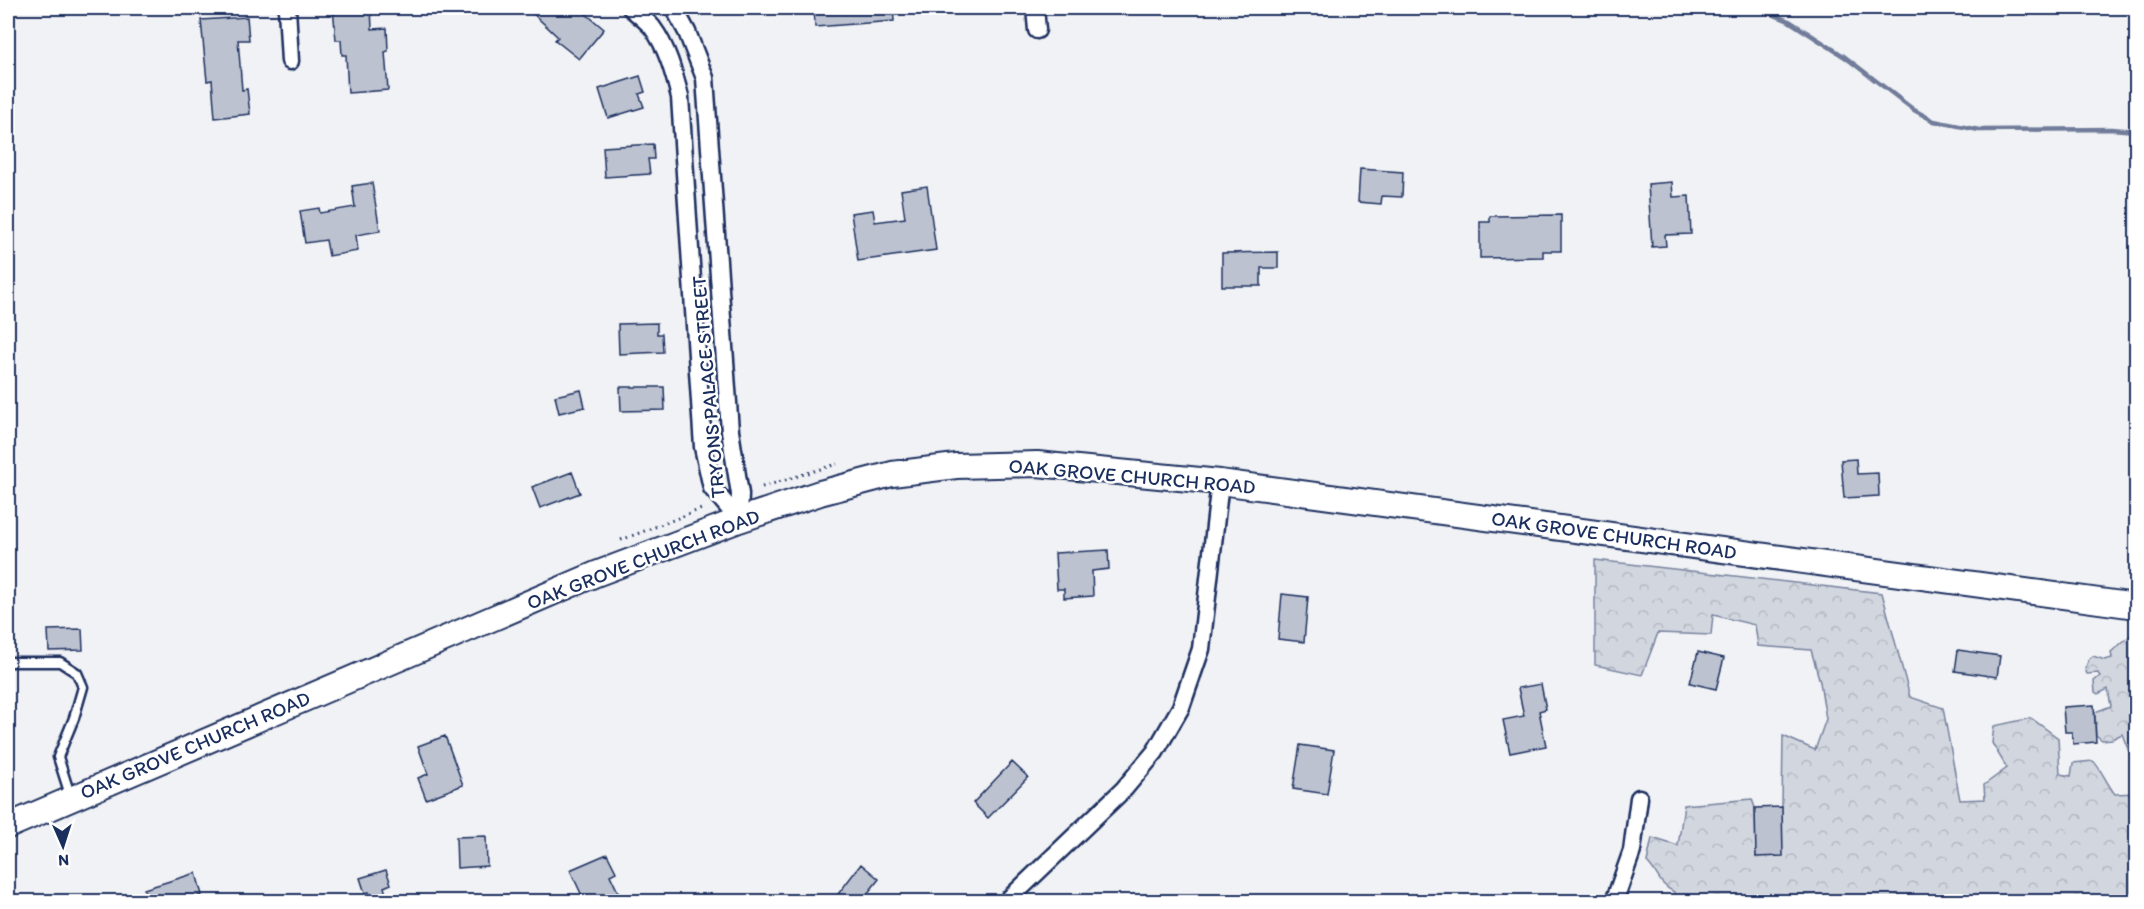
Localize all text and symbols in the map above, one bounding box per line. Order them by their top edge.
street label: TRYONS PALACE STREET [686,275,730,499]
street label: OAK GROVE CHURCH ROAD [1008,453,1256,499]
street label: OAK GROVE CHURCH ROAD [523,503,763,615]
street label: OAK GROVE CHURCH ROAD [1490,506,1738,564]
street label: OAK GROVE CHURCH ROAD [76,686,314,804]
north arrow [33,816,93,876]
text: N [58,851,70,870]

